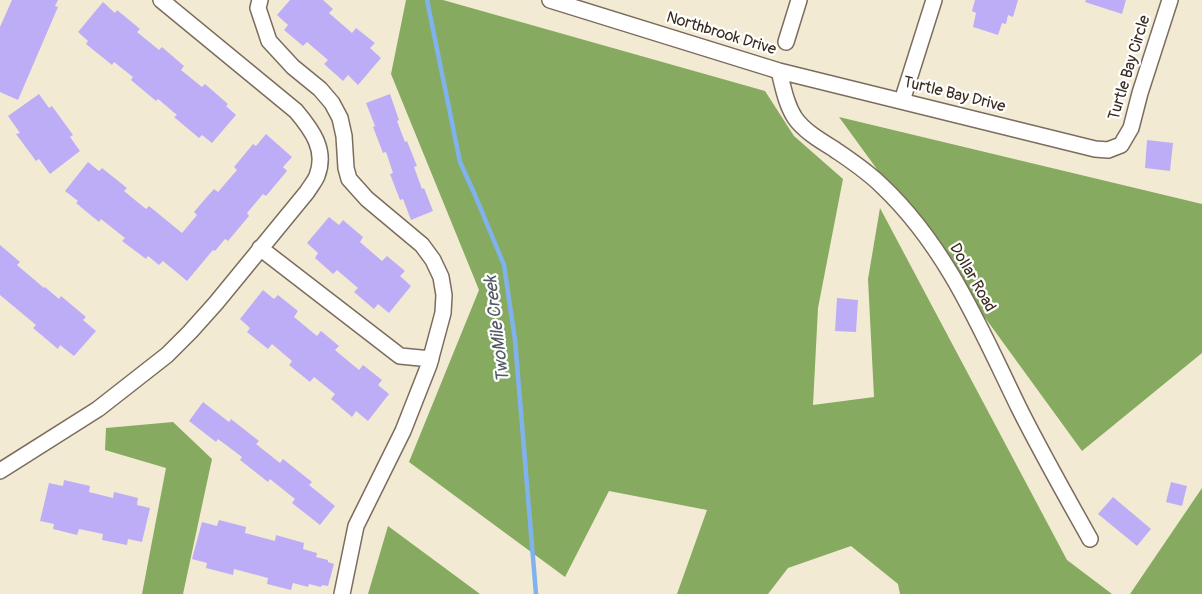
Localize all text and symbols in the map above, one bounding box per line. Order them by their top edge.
street label: Northbrook Drive [664,8,778,60]
street label: Turtle Bay Circle [1105,13,1155,123]
street label: Turtle Bay Drive [901,73,1007,117]
street label: Dollar Road [945,240,999,316]
water label: TwoMile Creek [481,275,515,383]

